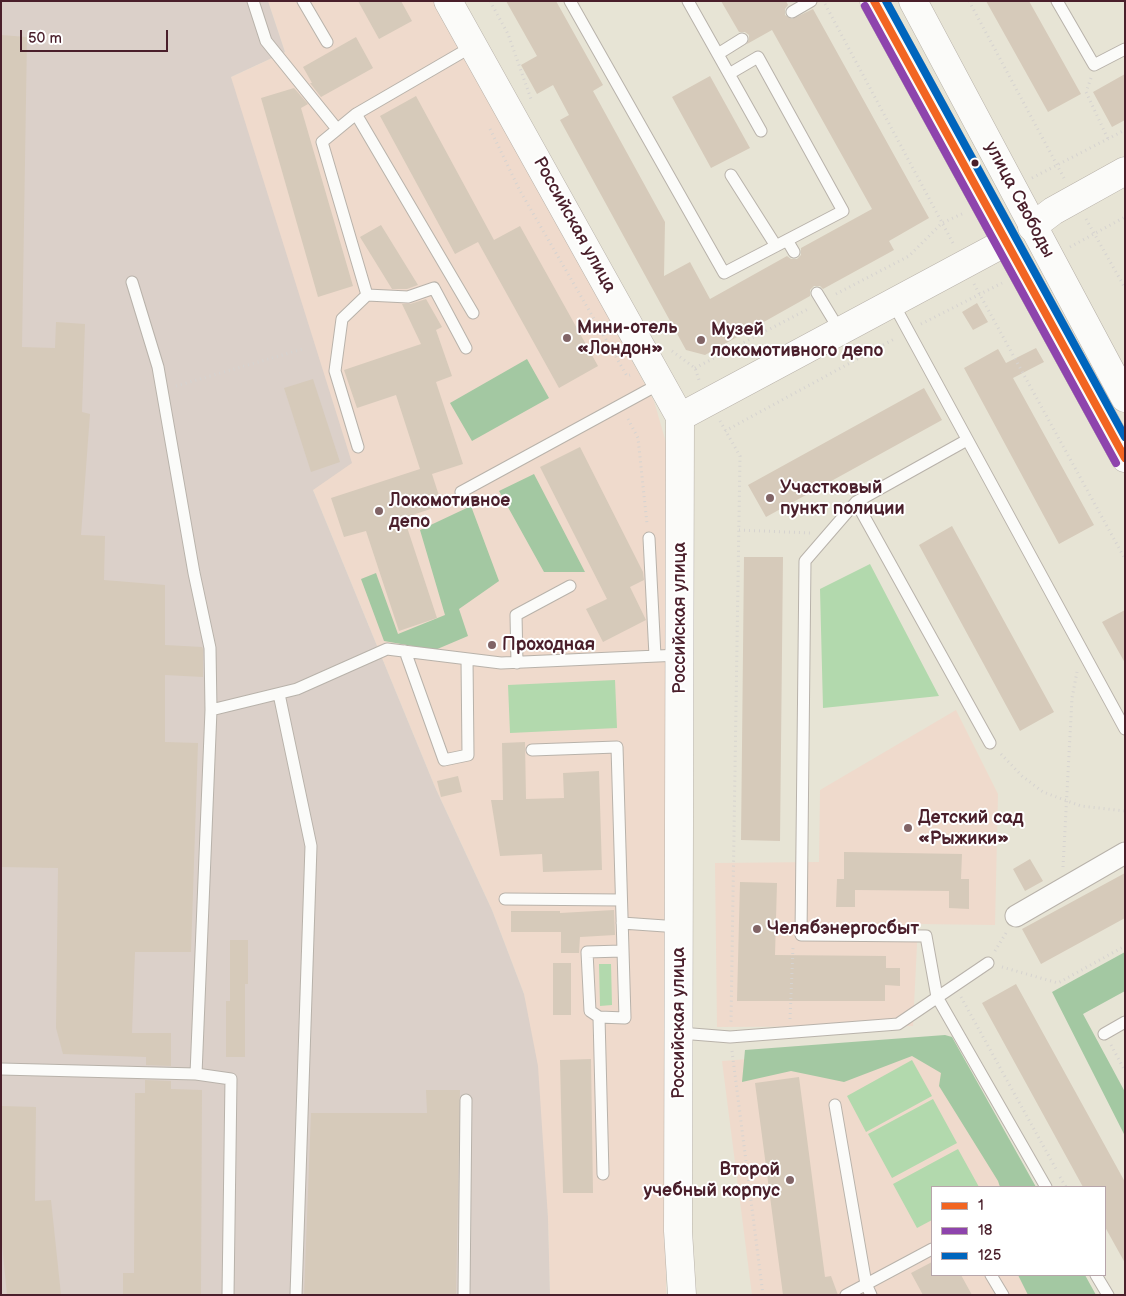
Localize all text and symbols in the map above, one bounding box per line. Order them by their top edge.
scale bar [22,20,170,52]
text: 50 m [28,29,62,48]
street label: улица Свободы [979,138,1059,262]
street label: Российская улица [528,153,620,297]
unlabelled marker [970,158,980,168]
place label: Мини-отель «Лондон» [577,317,677,359]
place label: Музей локомотивного депо [711,319,883,362]
marker: Мини-отель «Лондон» [561,332,573,344]
marker: Музей локомотивного депо [695,334,707,346]
place label: Участковый пункт полиции [780,477,905,520]
place label: Локомотивное депо [389,490,510,532]
marker: Участковый пункт полиции [764,492,776,504]
marker: Локомотивное депо [373,505,385,517]
street label: Российская улица [669,542,691,694]
place label: Проходная [502,634,595,656]
marker: Проходная [486,639,498,651]
place label: Детский сад «Рыжики» [918,807,1023,850]
marker: Детский сад «Рыжики» [902,822,914,834]
place label: Челябэнергосбыт [767,918,919,940]
marker: Челябэнергосбыт [751,923,763,935]
street label: Российская улица [668,947,690,1099]
place label: Второй учебный корпус [644,1159,780,1202]
marker: Второй учебный корпус [784,1174,796,1186]
legend [931,1186,1106,1276]
text: 1 [978,1196,984,1215]
text: 18 [978,1221,993,1240]
text: 125 [978,1246,1001,1265]

